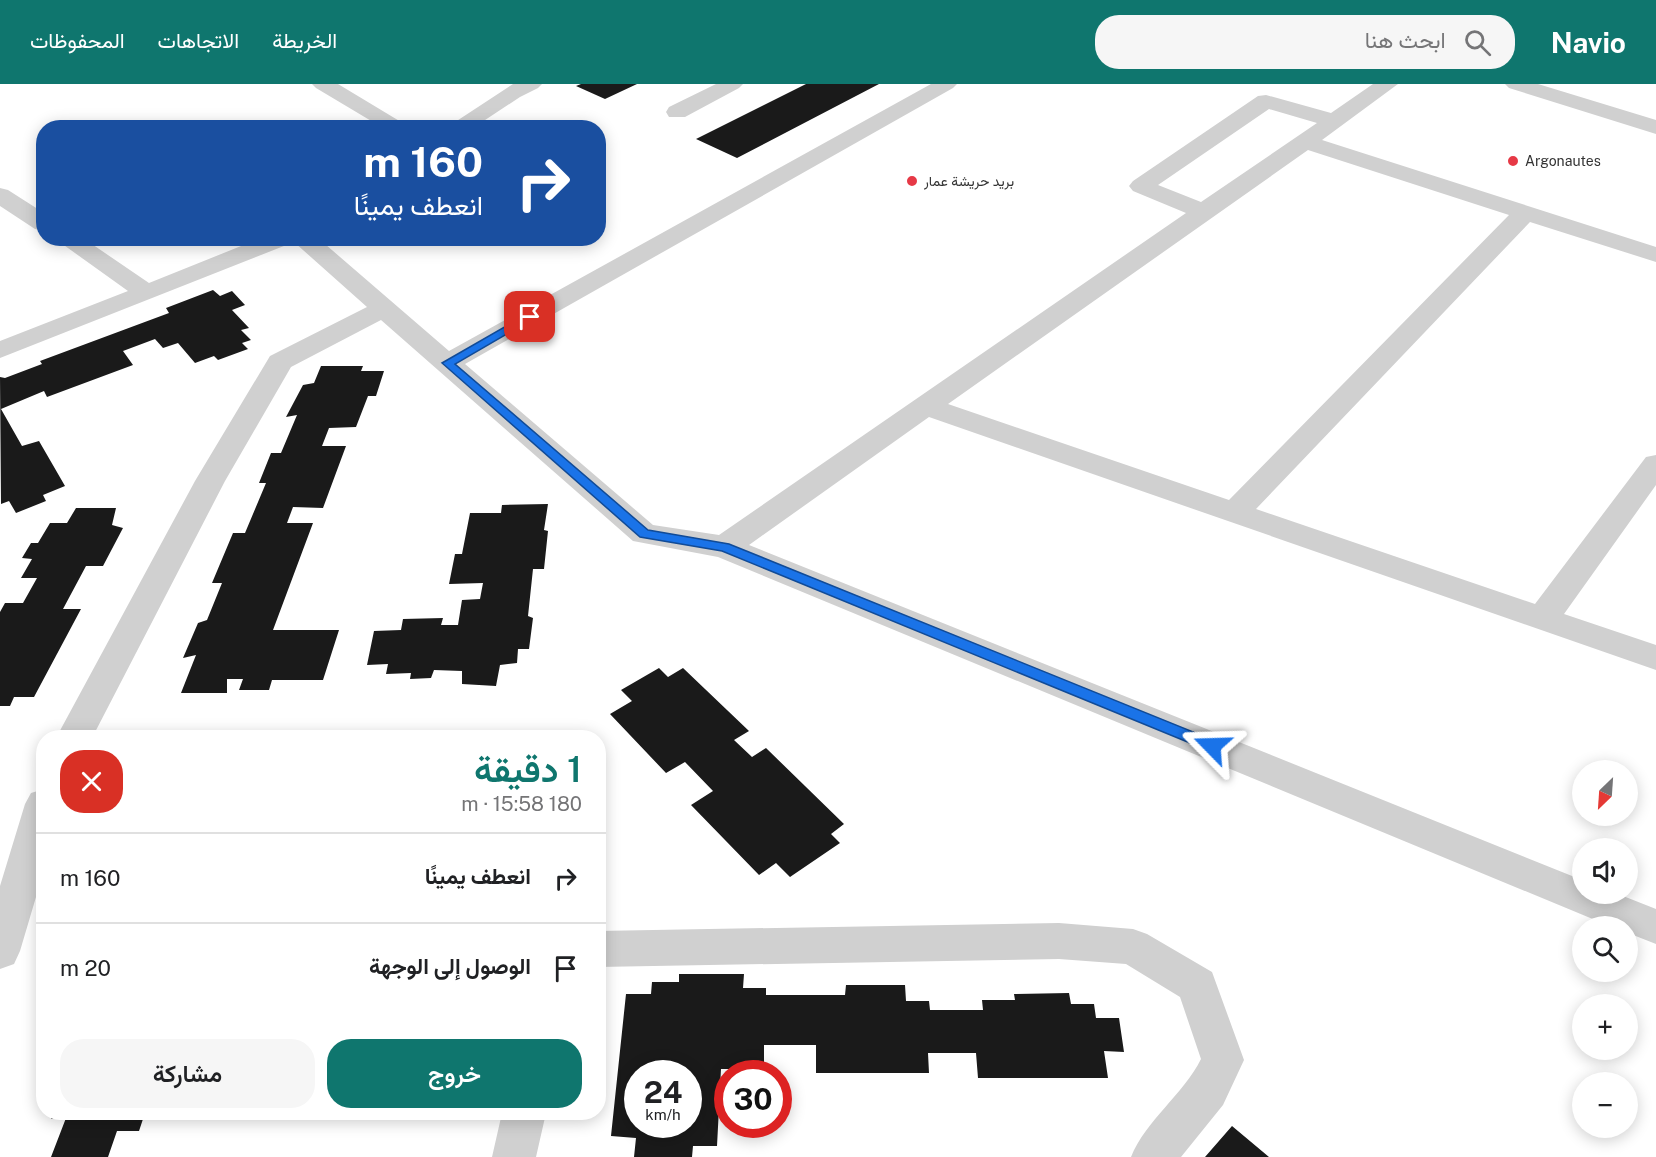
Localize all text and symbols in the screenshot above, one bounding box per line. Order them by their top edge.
search box [1095,15,1515,69]
icon: search [1461,26,1494,59]
text: Navio [1551,26,1626,59]
text: ابحث هنا [1365,27,1446,53]
text: المحفوظات [30,28,125,53]
text: الاتجاهات [158,28,239,53]
text: الخريطة [272,28,337,53]
text: 160 m [363,137,483,186]
icon: right [504,144,582,222]
place label: Argonautes [1525,153,1601,169]
marker: Argonautes [1506,154,1520,168]
place label: بريد حريشة عمار [923,173,1014,190]
marker: بريد حريشة عمار [905,174,919,188]
text: انعطف يمينًا [354,189,483,221]
pin [504,291,555,342]
icon: arrive [513,300,546,333]
position arrow [1180,714,1244,778]
text: 1 دقيقة [474,748,582,790]
button: close [60,750,123,813]
north arrow [1572,760,1638,826]
map controls [1572,760,1638,1138]
text: 180 m · 15:58 [461,792,582,816]
button: sound [1572,838,1638,904]
icon: right [549,862,582,895]
text: انعطف يمينًا [425,863,531,889]
text: 160 m [60,865,120,891]
button: search [1572,916,1638,982]
icon: arrive [549,952,582,985]
text: الوصول إلى الوجهة [369,953,531,979]
text: 20 m [60,955,111,981]
button: + [1572,994,1638,1060]
button: مشاركة [60,1039,315,1108]
button: خروج [327,1039,582,1108]
speed limit sign: 30 [714,1060,792,1138]
button: − [1572,1072,1638,1138]
text: 24 [644,1074,682,1110]
text: km/h [645,1106,681,1123]

